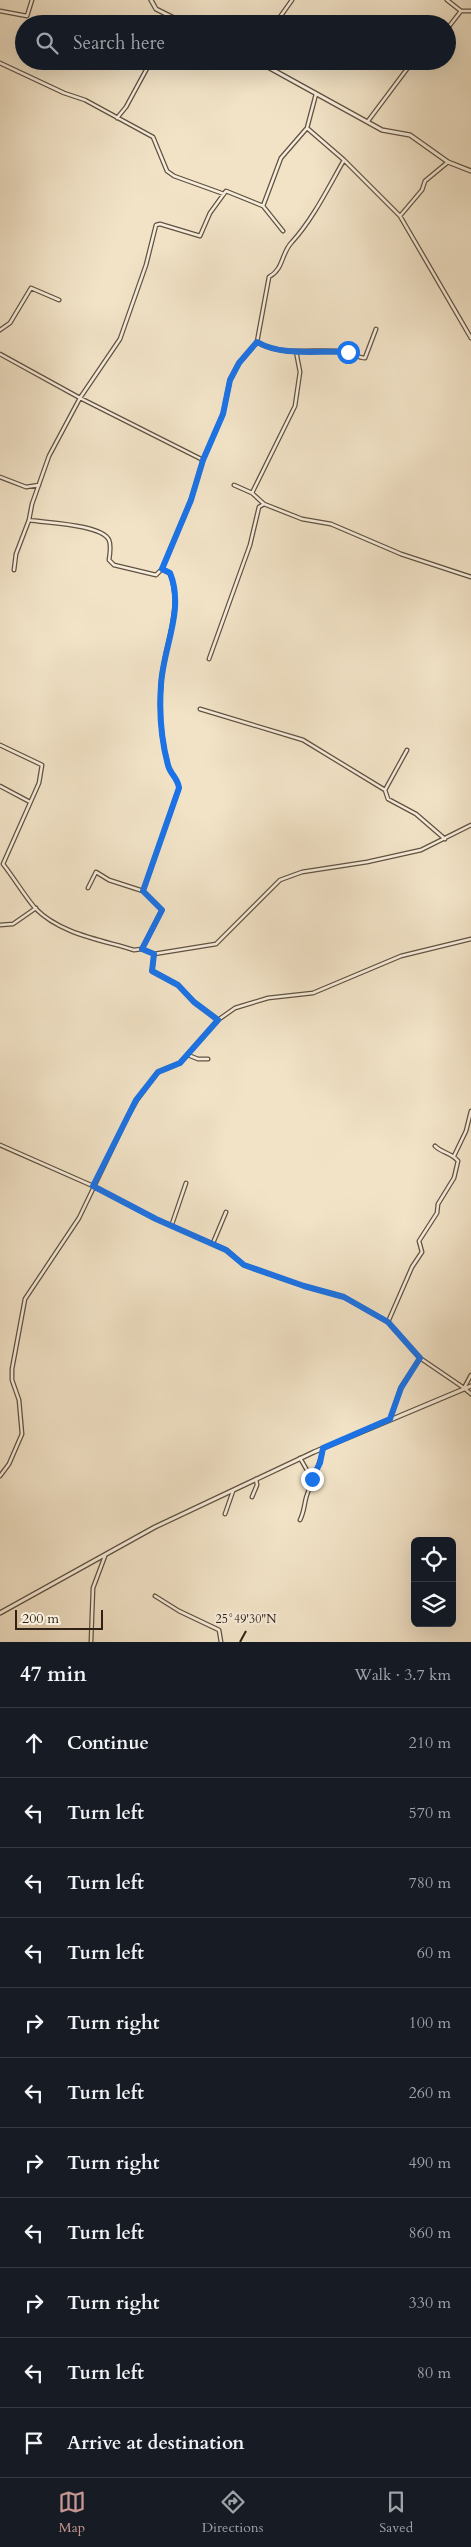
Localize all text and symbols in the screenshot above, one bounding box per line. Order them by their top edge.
search box [15,15,456,70]
icon: search [33,29,61,57]
text: Search here [73,30,165,56]
route start [337,341,360,364]
route end [301,1468,324,1491]
map controls [411,1537,456,1627]
button: locate [411,1537,456,1582]
button: layers [411,1582,456,1627]
scale bar [15,1607,102,1630]
text: 200 m [22,1609,59,1628]
text: 25°49'30"N [216,1611,277,1627]
text: 47 min [20,1660,87,1689]
text: Walk · 3.7 km [354,1664,451,1686]
icon: ahead [20,1729,48,1757]
text: Continue [67,1730,149,1756]
text: 210 m [409,1732,451,1754]
icon: left [20,1799,48,1827]
text: Turn left [67,1800,144,1826]
text: 570 m [409,1802,451,1824]
icon: left [20,1869,48,1897]
text: Turn left [67,1870,144,1896]
text: 780 m [409,1872,451,1894]
icon: left [20,1939,48,1967]
text: Turn left [67,1940,144,1966]
text: 60 m [417,1942,451,1964]
icon: right [20,2009,48,2037]
text: Turn right [67,2010,159,2036]
text: 100 m [409,2012,451,2034]
icon: left [20,2079,48,2107]
text: Turn left [67,2080,144,2106]
text: 260 m [409,2082,451,2104]
icon: right [20,2149,48,2177]
text: Turn right [67,2150,159,2176]
text: 490 m [409,2152,451,2174]
icon: left [20,2219,48,2247]
text: Turn left [67,2220,144,2246]
text: 860 m [409,2222,451,2244]
icon: right [20,2289,48,2317]
text: Turn right [67,2290,159,2316]
text: 330 m [409,2292,451,2314]
icon: left [20,2359,48,2387]
text: Turn left [67,2360,144,2386]
text: 80 m [417,2362,451,2384]
icon: arrive [20,2429,48,2457]
text: Arrive at destination [67,2430,244,2456]
tab: Map [58,2488,86,2537]
tab: Directions [202,2488,263,2537]
tab: Saved [379,2488,413,2537]

